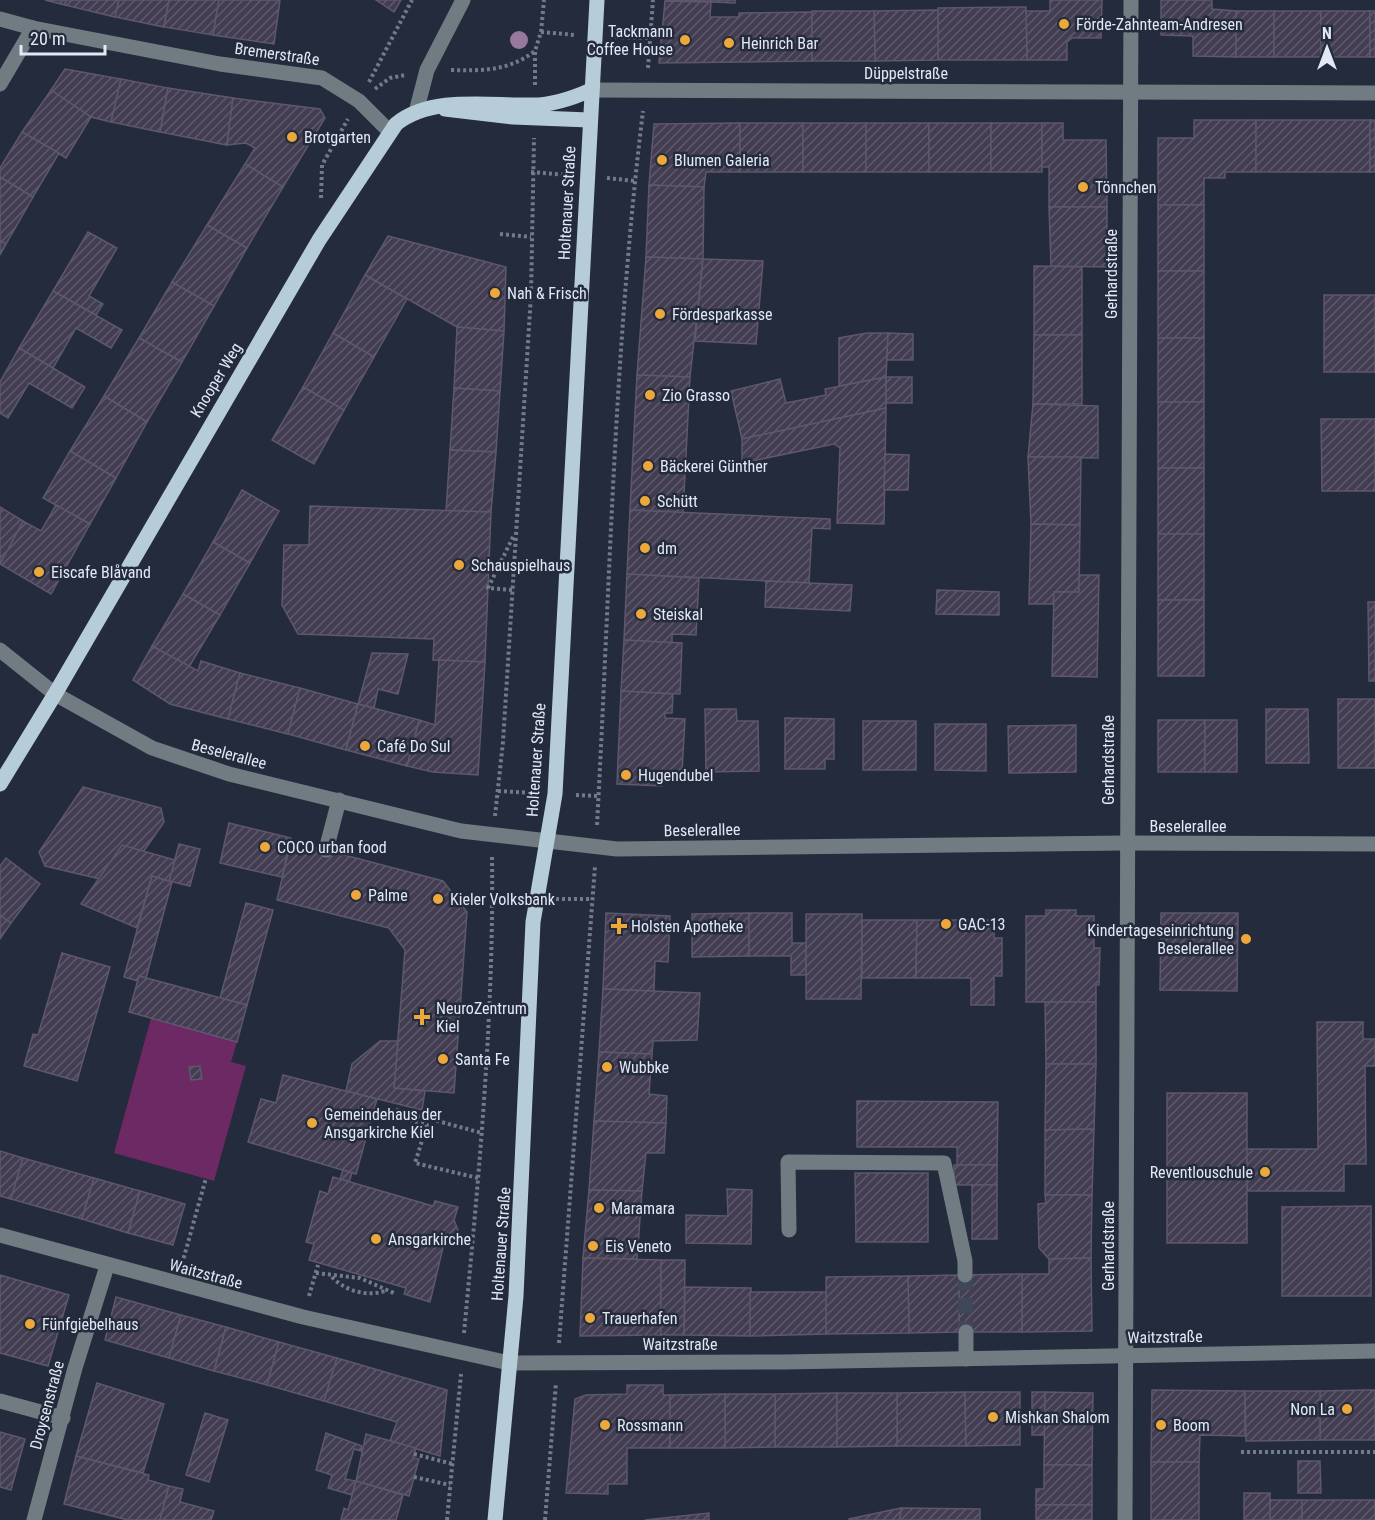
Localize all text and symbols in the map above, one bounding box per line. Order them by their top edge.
place label: Förde-Zahnteam-Andresen [1076,15,1243,34]
marker: Förde-Zahnteam-Andresen [1057,17,1071,31]
scale bar [21,18,105,56]
north arrow [1297,18,1357,78]
place label: Tackmann Coffee House [587,22,673,59]
text: N [1322,24,1332,43]
text: 20 m [30,28,65,49]
marker: Tackmann Coffee House [678,33,692,47]
place label: Heinrich Bar [741,34,819,53]
marker: Heinrich Bar [722,36,736,50]
street label: Bremerstraße [233,39,321,69]
street label: Düppelstraße [864,64,948,83]
place label: Brotgarten [304,128,371,147]
marker: Brotgarten [285,130,299,144]
street label: Holtenauer Straße [555,145,579,261]
place label: Blumen Galeria [674,151,770,170]
marker: Blumen Galeria [655,153,669,167]
place label: Tönnchen [1095,178,1156,197]
marker: Tönnchen [1076,180,1090,194]
street label: Gerhardstraße [1102,229,1121,319]
place label: Nah & Frisch [507,284,587,303]
marker: Nah & Frisch [488,286,502,300]
place label: Fördesparkasse [672,305,772,324]
marker: Fördesparkasse [653,307,667,321]
street label: Knooper Weg [186,339,246,421]
place label: Zio Grasso [662,386,730,405]
marker: Zio Grasso [643,388,657,402]
place label: Bäckerei Günther [660,457,768,476]
marker: Bäckerei Günther [641,459,655,473]
place label: Schütt [657,492,698,511]
marker: Schütt [638,494,652,508]
place label: dm [657,539,677,558]
marker: dm [638,541,652,555]
place label: Schauspielhaus [471,556,570,575]
marker: Schauspielhaus [452,558,466,572]
place label: Eiscafe Blåvand [51,563,151,582]
marker: Eiscafe Blåvand [32,565,46,579]
place label: Steiskal [653,605,703,624]
marker: Steiskal [634,607,648,621]
street label: Holtenauer Straße [523,702,549,818]
street label: Gerhardstraße [1099,715,1118,805]
street label: Beselerallee [189,735,269,773]
place label: Café Do Sul [377,737,450,756]
marker: Café Do Sul [358,739,372,753]
place label: Hugendubel [638,766,714,785]
marker: Hugendubel [619,768,633,782]
street label: Beselerallee [1150,817,1226,836]
street label: Beselerallee [663,820,741,840]
place label: COCO urban food [277,838,387,857]
marker: COCO urban food [258,840,272,854]
place label: Palme [368,886,408,905]
marker: Palme [349,888,363,902]
place label: Kieler Volksbank [450,890,556,909]
marker: Kieler Volksbank [431,892,445,906]
place label: GAC-13 [958,915,1005,934]
place label: Holsten Apotheke [631,917,743,936]
marker: GAC-13 [939,917,953,931]
marker: Holsten Apotheke [612,919,626,933]
place label: Kindertageseinrichtung Beselerallee [1087,921,1234,958]
marker: Kindertageseinrichtung Beselerallee [1239,932,1253,946]
place label: NeuroZentrum Kiel [436,999,527,1036]
marker: NeuroZentrum Kiel [413,1008,431,1026]
place label: Santa Fe [455,1050,510,1069]
marker: Santa Fe [436,1052,450,1066]
place label: Wubbke [619,1058,669,1077]
marker: Wubbke [600,1060,614,1074]
place label: Gemeindehaus der Ansgarkirche Kiel [324,1105,442,1142]
marker: Gemeindehaus der Ansgarkirche Kiel [305,1116,319,1130]
place label: Reventlouschule [1150,1163,1253,1182]
marker: Reventlouschule [1258,1165,1272,1179]
street label: Holtenauer Straße [488,1186,514,1302]
place label: Maramara [611,1199,675,1218]
marker: Maramara [592,1201,606,1215]
street label: Gerhardstraße [1099,1201,1118,1291]
place label: Ansgarkirche [388,1230,471,1249]
marker: Ansgarkirche [369,1232,383,1246]
place label: Eis Veneto [605,1237,672,1256]
marker: Eis Veneto [586,1239,600,1253]
street label: Waitzstraße [167,1255,245,1293]
place label: Trauerhafen [602,1309,678,1328]
marker: Trauerhafen [583,1311,597,1325]
place label: Fünfgiebelhaus [42,1315,138,1334]
marker: Fünfgiebelhaus [23,1317,37,1331]
street label: Waitzstraße [1127,1327,1203,1347]
street label: Waitzstraße [642,1335,718,1354]
street label: Droysenstraße [26,1359,68,1451]
place label: Non La [1290,1400,1335,1419]
marker: Non La [1340,1402,1354,1416]
place label: Mishkan Shalom [1005,1408,1110,1427]
marker: Mishkan Shalom [986,1410,1000,1424]
place label: Rossmann [617,1416,683,1435]
place label: Boom [1173,1416,1210,1435]
marker: Rossmann [598,1418,612,1432]
marker: Boom [1154,1418,1168,1432]

